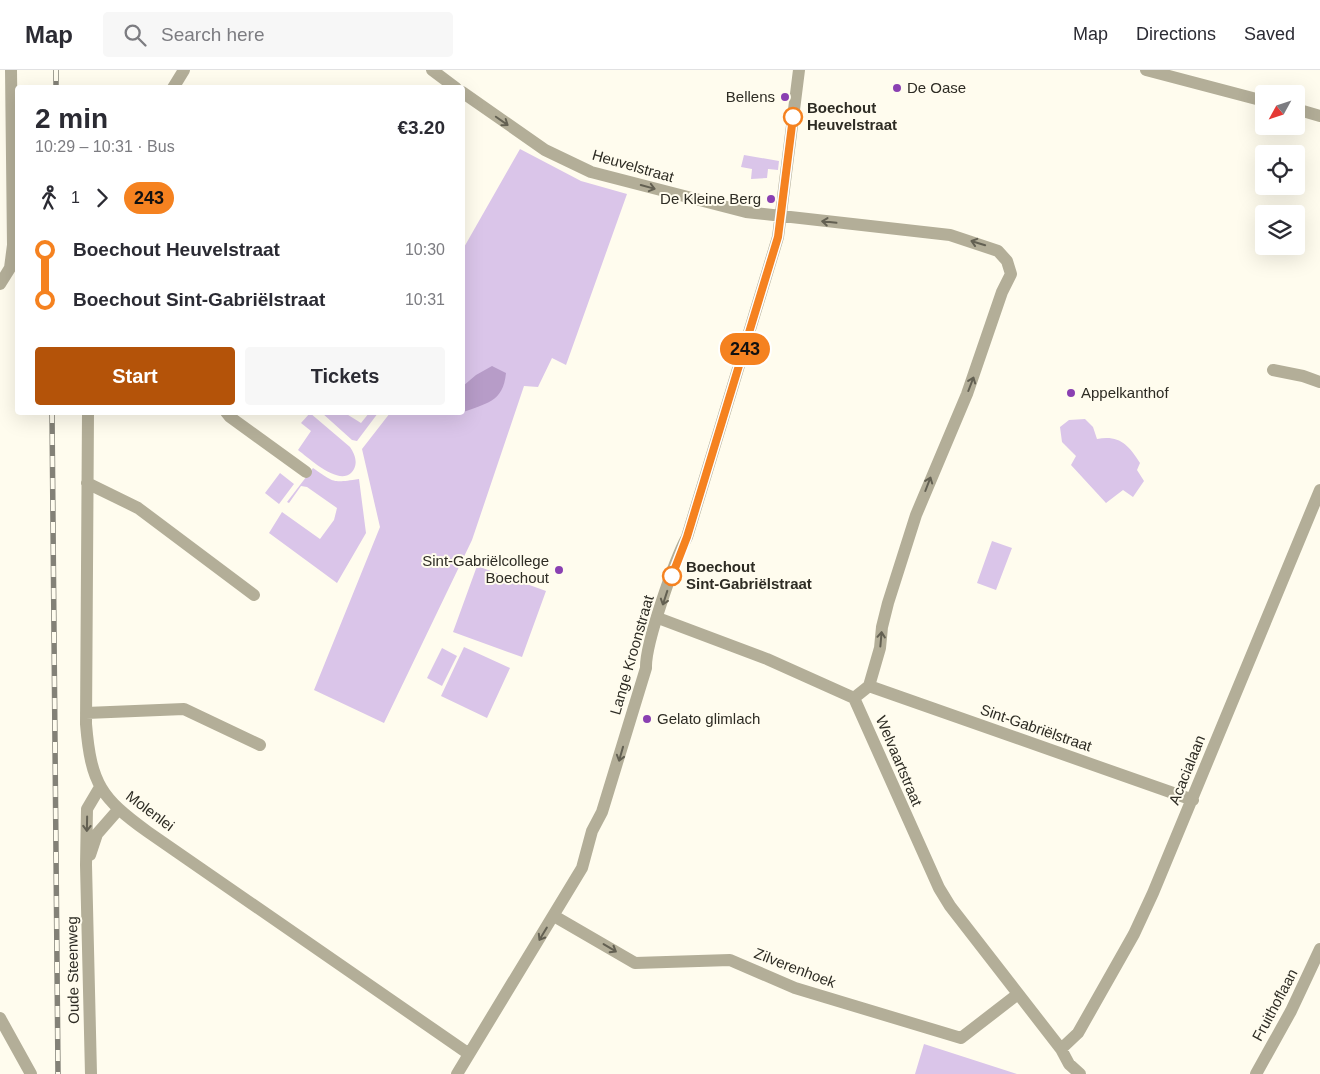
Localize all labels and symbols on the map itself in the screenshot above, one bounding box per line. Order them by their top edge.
place label: De Oase [907,79,966,96]
marker: De Oase [891,82,903,94]
north arrow [1255,85,1305,135]
place label: Bellens [726,88,775,105]
marker: Bellens [779,91,791,103]
place label: Boechout Heuvelstraat [807,99,897,133]
marker: Boechout Heuvelstraat [783,107,803,127]
one-way arrow [495,115,508,126]
street label: Heuvelstraat [590,146,677,186]
one-way arrow [640,183,656,193]
place label: De Kleine Berg [660,190,761,207]
marker: De Kleine Berg [765,193,777,205]
one-way arrow [821,217,837,227]
one-way arrow [971,237,987,247]
line badge: 243 [716,333,774,365]
one-way arrow [967,377,976,392]
place label: Appelkanthof [1081,384,1169,401]
marker: Appelkanthof [1065,387,1077,399]
one-way arrow [924,477,933,492]
place label: Sint-Gabriëlcollege Boechout [422,552,550,586]
place label: Boechout Sint-Gabriëlstraat [686,558,812,592]
marker: Sint-Gabriëlcollege Boechout [553,564,565,576]
marker: Boechout Sint-Gabriëlstraat [662,566,682,586]
one-way arrow [659,590,669,606]
street label: Lange Kroonstraat [606,592,657,717]
one-way arrow [876,631,885,647]
street label: Sint-Gabriëlstraat [978,700,1095,755]
place label: Gelato glimlach [657,710,760,727]
marker: Gelato glimlach [641,713,653,725]
street label: Welvaartstraat [873,713,926,809]
street label: Acacialaan [1165,733,1208,807]
one-way arrow [615,746,625,762]
street label: Molenlei [123,787,178,834]
one-way arrow [82,816,92,832]
street label: Oude Steenweg [63,916,82,1024]
one-way arrow [538,927,548,941]
one-way arrow [602,944,616,954]
street label: Zilverenhoek [752,944,839,991]
street label: Fruithoflaan [1248,966,1301,1044]

